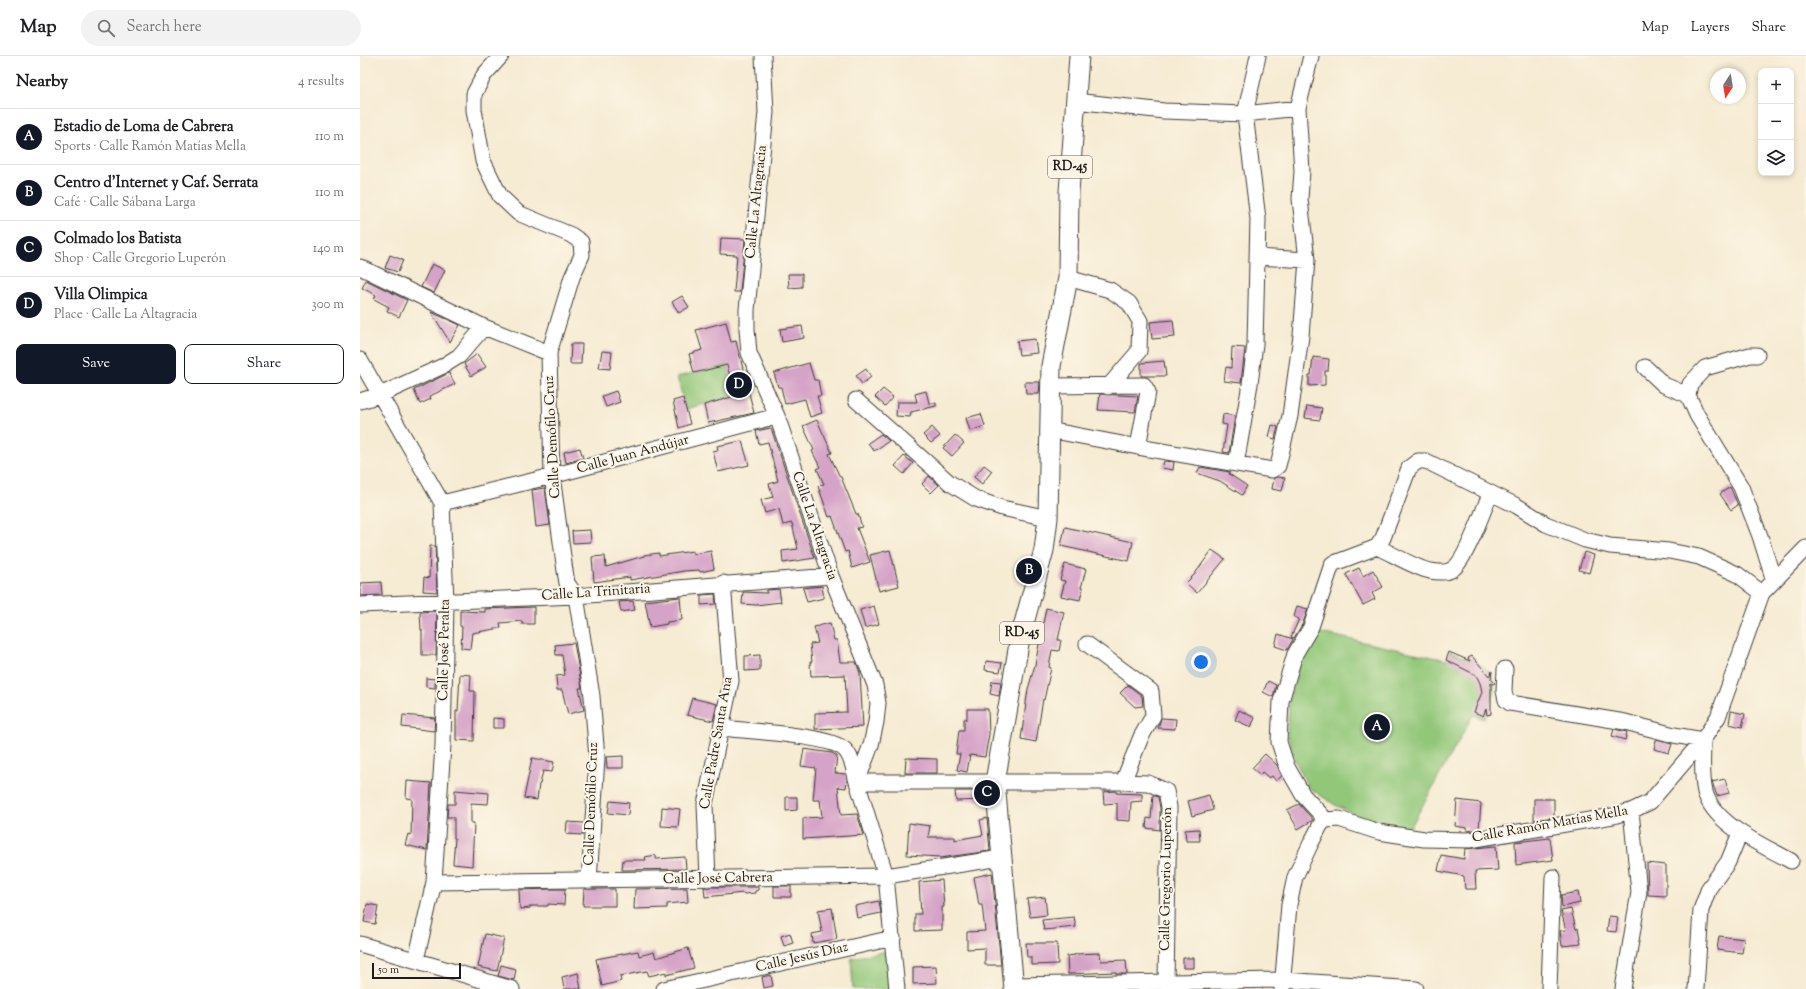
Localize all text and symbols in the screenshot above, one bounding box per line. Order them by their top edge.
search box [81,10,361,46]
text: Map [20,14,57,41]
icon: search [95,17,117,39]
text: Search here [127,17,202,38]
text: Map [1642,18,1669,38]
text: Layers [1691,18,1729,38]
text: Share [1751,18,1786,38]
north arrow [1710,68,1746,104]
map controls [1758,68,1794,176]
button: + [1758,68,1794,104]
text: Nearby [16,70,68,94]
text: 4 results [298,73,344,91]
button: − [1758,104,1794,140]
text: Estadio de Loma de Cabrera [54,117,234,138]
text: A [24,128,34,146]
text: 110 m [315,128,344,146]
text: Sports · Calle Ramón Matías Mella [54,138,246,156]
button: layers [1758,140,1794,176]
street label: Calle La Altagracia [741,144,773,260]
road number: RD-45 [1048,156,1092,178]
text: Centro d'Internet y Caf. Serrata [54,173,258,194]
text: B [25,184,33,202]
text: 110 m [315,184,344,202]
text: Café · Calle Sábana Larga [54,194,196,212]
text: Colmado los Batista [54,229,182,250]
text: C [24,240,34,258]
text: 140 m [313,240,344,258]
text: Shop · Calle Gregorio Luperón [54,250,226,268]
text: Villa Olimpica [54,285,148,306]
text: D [24,296,34,314]
text: 300 m [312,296,344,314]
text: Place · Calle La Altagracia [54,306,197,324]
button: Save [16,344,176,384]
button: Share [184,344,344,384]
pin: D [726,370,752,400]
street label: Calle Demófilo Cruz [540,375,566,499]
street label: Calle Juan Andújar [575,430,692,480]
street label: Calle La Altagracia [786,469,842,584]
pin: B [1016,556,1042,586]
street label: Calle La Trinitaria [541,579,652,607]
street label: Calle José Peralta [434,598,456,701]
road number: RD-45 [1000,622,1044,644]
your location [1191,652,1211,672]
street label: Calle Padre Santa Ana [695,675,739,811]
pin: A [1364,712,1390,742]
street label: Calle Demófilo Cruz [580,742,604,866]
pin: C [974,778,1000,808]
street label: Calle Ramón Matías Mella [1471,801,1630,849]
street label: Calle Gregorio Luperón [1156,807,1178,951]
street label: Calle José Cabrera [663,868,774,890]
street label: Calle Jesús Díaz [754,938,850,978]
scale bar [372,961,461,980]
text: 50 m [378,962,399,978]

